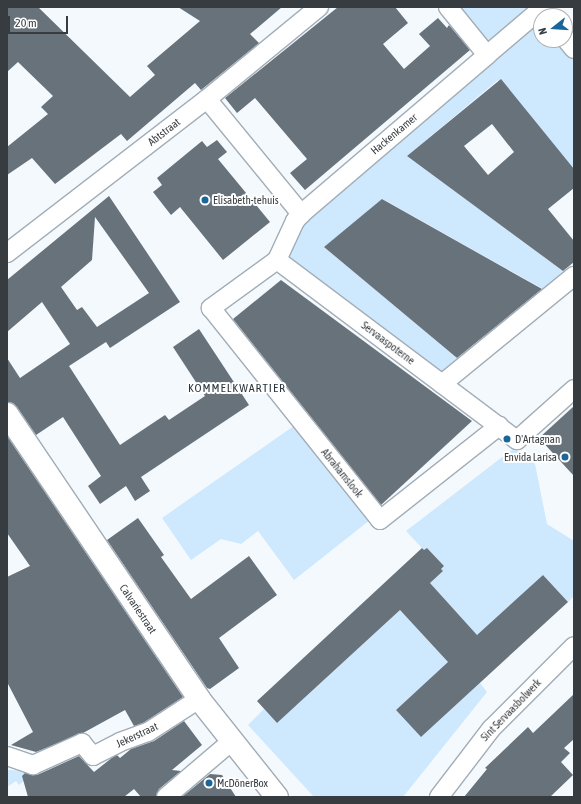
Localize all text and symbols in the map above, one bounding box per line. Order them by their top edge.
scale bar [10,8,70,34]
north arrow [533,8,573,48]
text: 20 m [15,16,37,30]
text: N [536,26,549,36]
street label: Hackenkamer [368,111,420,157]
street label: Abtstraat [145,115,183,149]
place label: Elisabeth-tehuis [213,193,279,207]
marker: Elisabeth-tehuis [200,195,210,205]
street label: Servaaspoterne [359,319,417,367]
district label: KOMMELKWARTIER [188,382,286,396]
place label: D'Artagnan [515,432,560,446]
marker: D'Artagnan [502,434,512,444]
street label: Abrahamslook [318,446,366,500]
place label: Envida Larisa [504,450,557,464]
marker: Envida Larisa [560,452,570,462]
street label: Calvariestraat [117,582,159,636]
street label: Sint Servaasbolwerk [478,676,544,744]
street label: Jekerstraat [114,720,160,750]
place label: McDönerBox [217,776,268,790]
marker: McDönerBox [204,778,214,788]

